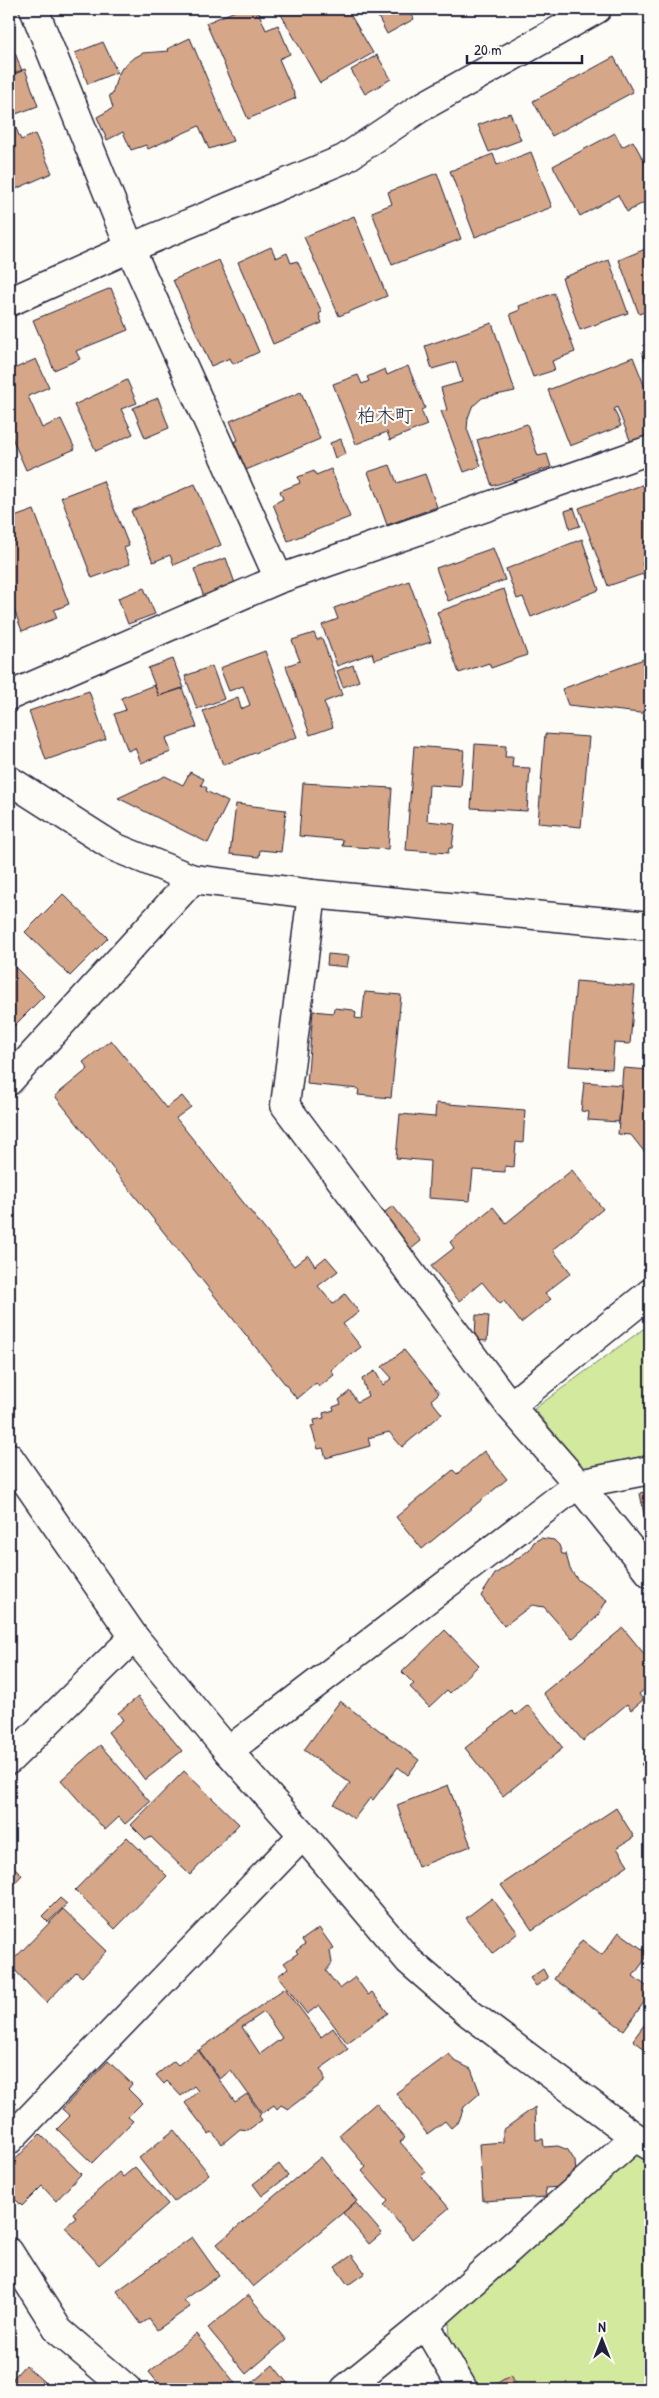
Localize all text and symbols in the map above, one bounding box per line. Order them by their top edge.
scale bar [467,32,582,64]
text: 20 m [474,39,501,60]
district label: 柏木町 [356,402,414,428]
north arrow [576,2316,626,2366]
text: N [598,2317,606,2336]

